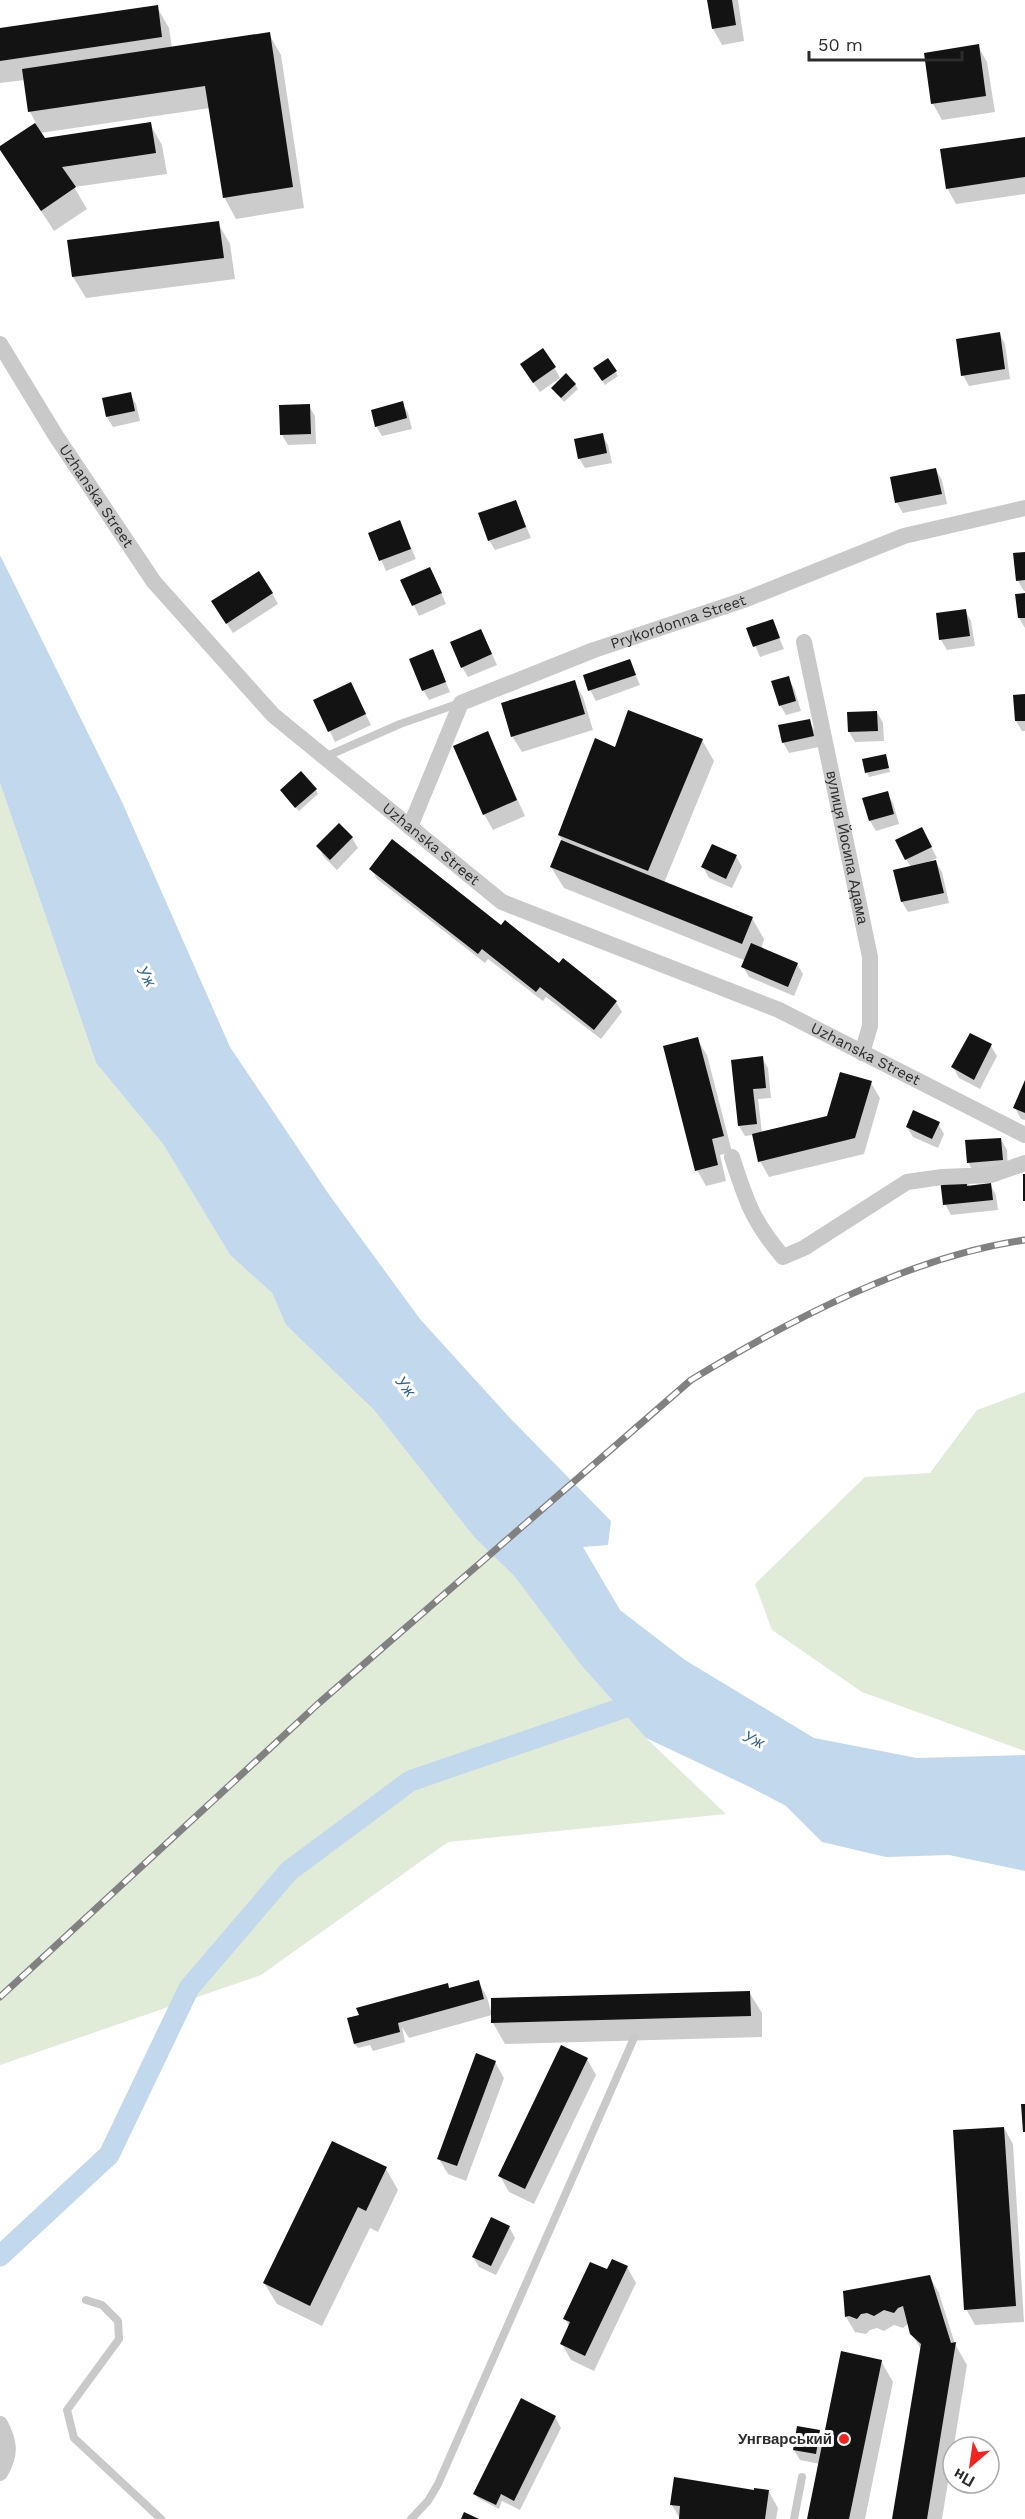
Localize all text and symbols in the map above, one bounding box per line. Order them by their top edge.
scale bar [809,24,962,62]
text: 50 m [818,34,863,55]
street label: Uzhanska Street [55,441,138,552]
street label: Prykordonna Street [608,591,749,653]
street label: вулиця Йосипа Адама [822,769,872,926]
street label: Uzhanska Street [379,799,484,890]
water label: Уж [132,961,161,991]
street label: Uzhanska Street [808,1019,924,1090]
water label: Уж [391,1371,420,1401]
water label: Уж [739,1726,768,1753]
place label: Унгварський [738,2430,832,2448]
marker: Унгварський [837,2432,851,2446]
north arrow [941,2435,1001,2495]
text: Пн [950,2464,978,2491]

